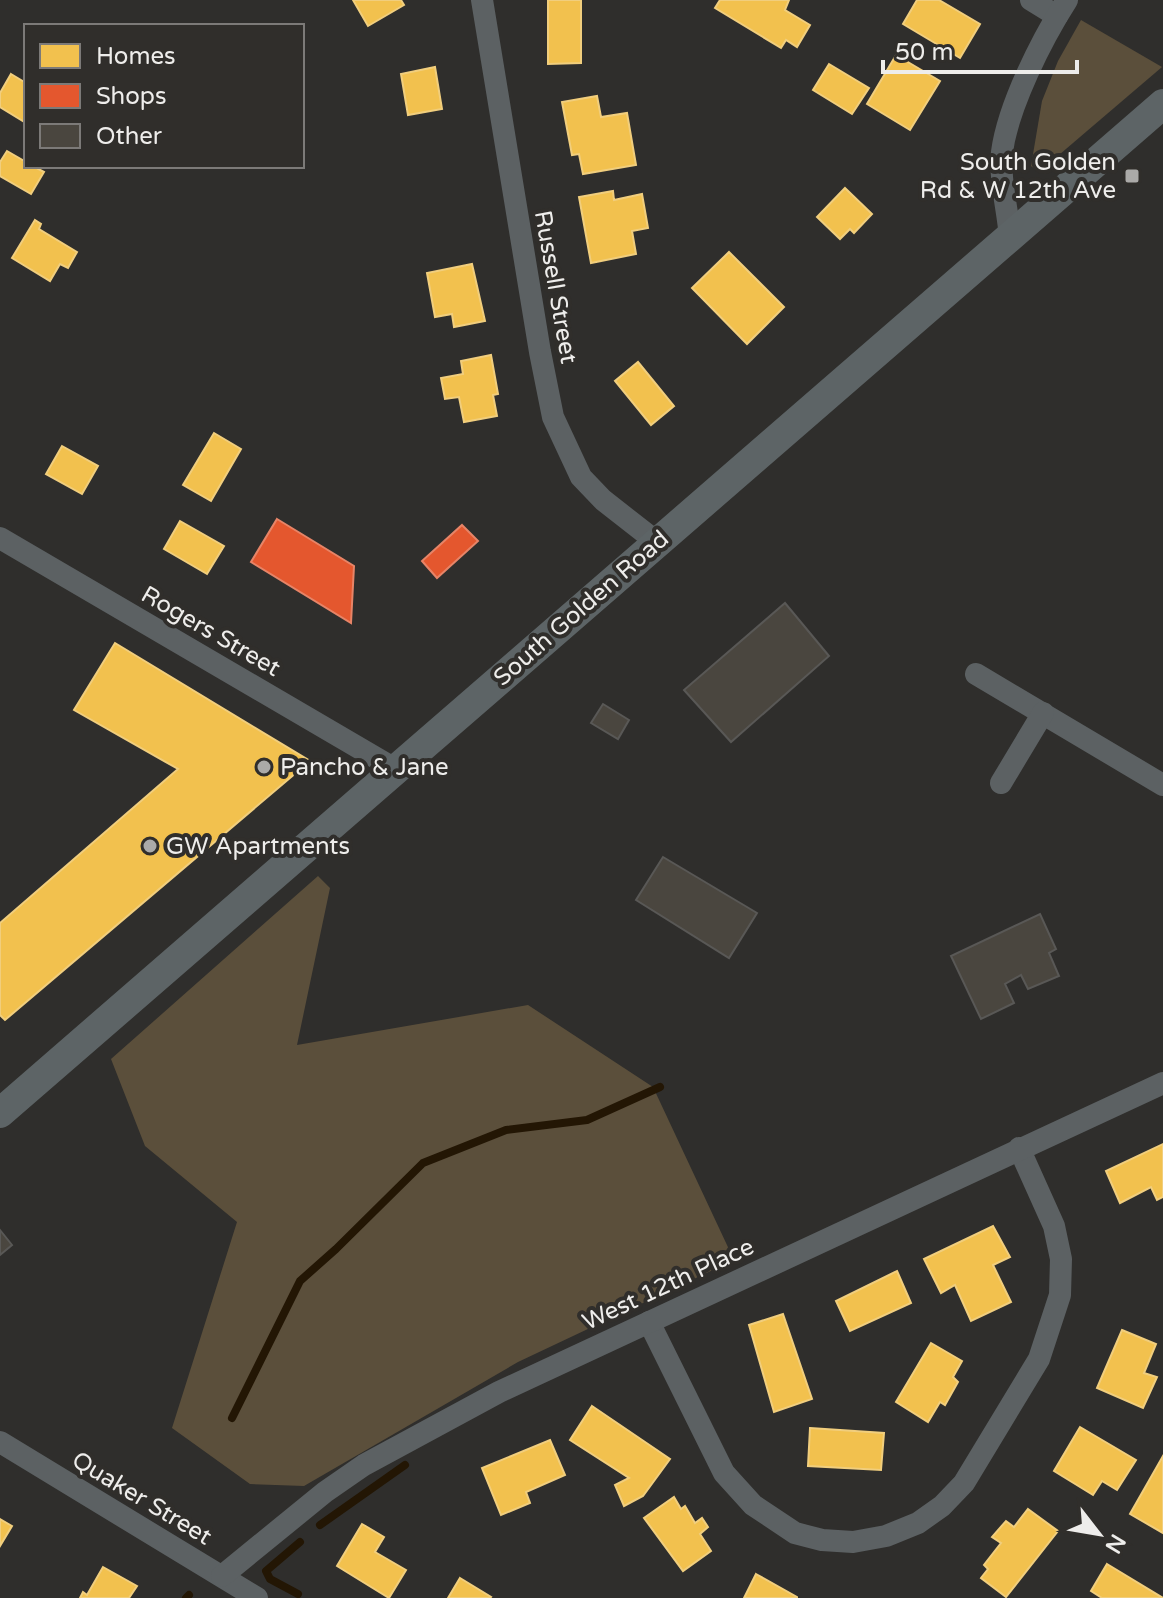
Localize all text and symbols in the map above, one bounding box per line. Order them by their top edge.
legend [24,24,304,168]
scale bar [883,24,1077,74]
text: 50 m [895,38,953,67]
text: Homes [96,42,176,71]
text: Shops [96,82,166,111]
text: Other [96,122,163,151]
place label: South Golden Rd & W 12th Ave [920,148,1116,205]
marker: South Golden Rd & W 12th Ave [1123,167,1141,185]
street label: Russell Street [528,208,583,366]
street label: South Golden Road [488,524,675,692]
street label: Rogers Street [136,580,286,683]
place label: Pancho & Jane [280,753,449,782]
marker: Pancho & Jane [255,758,273,776]
place label: GW Apartments [166,832,350,861]
marker: GW Apartments [141,837,159,855]
street label: West 12th Place [578,1232,758,1337]
street label: Quaker Street [67,1445,217,1552]
north arrow [1059,1494,1139,1574]
text: N [1100,1530,1131,1558]

